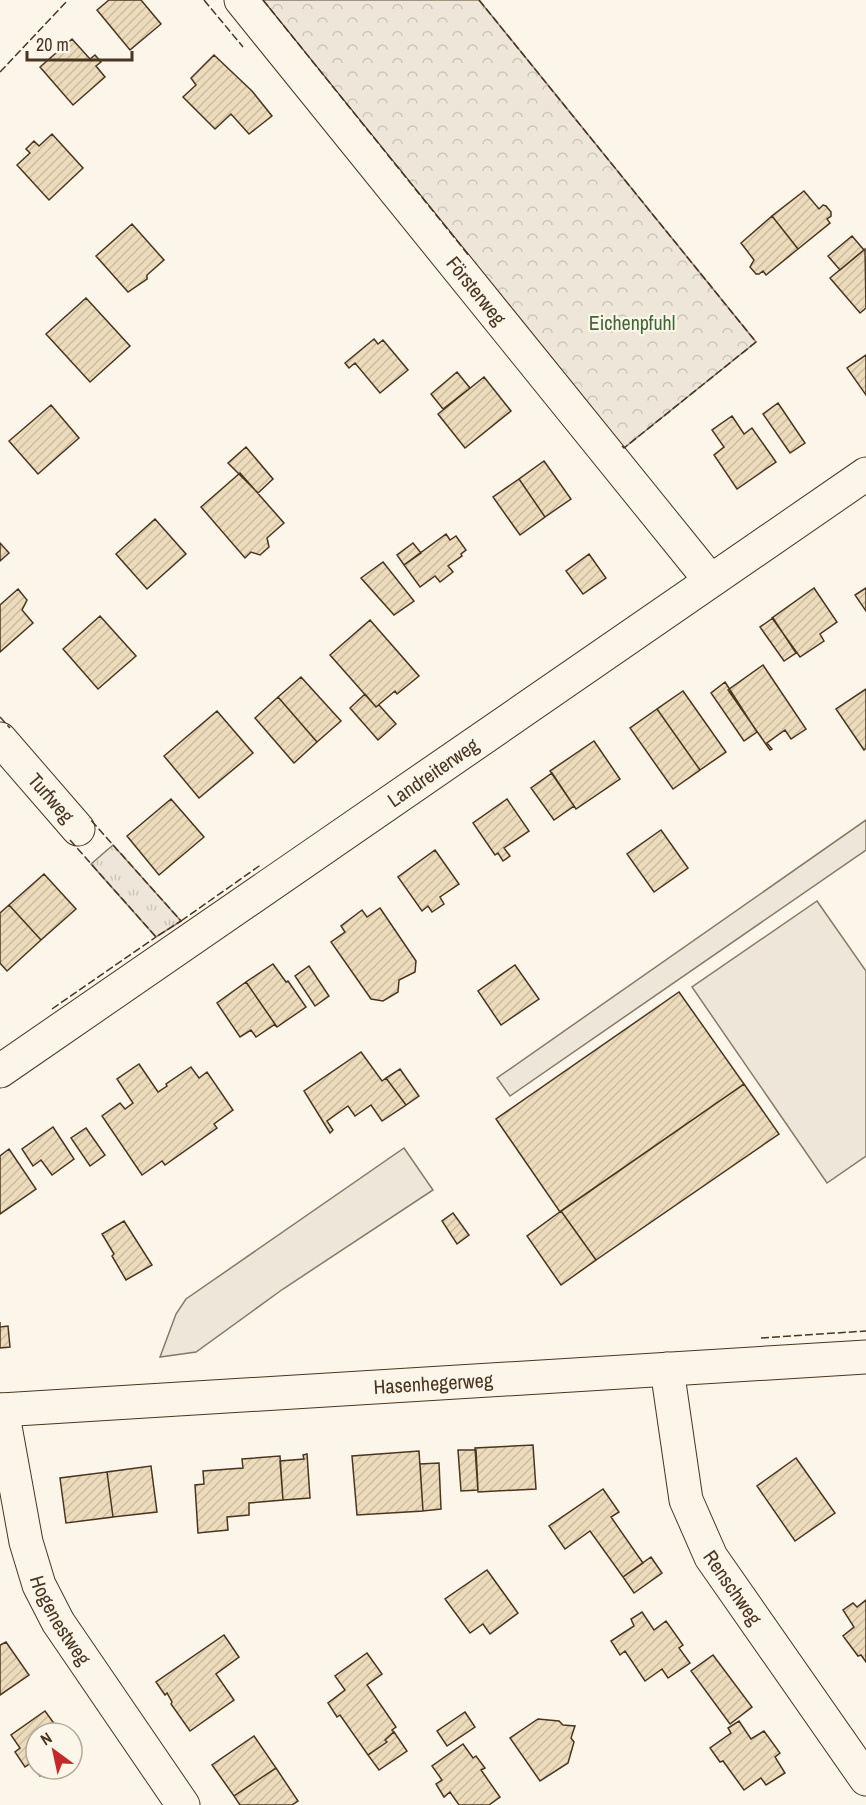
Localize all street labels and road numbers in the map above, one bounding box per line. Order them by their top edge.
street label: Försterweg [440,250,513,331]
street label: Landreiterweg [382,731,484,813]
street label: Turfweg [22,767,81,828]
street label: Hasenhegerweg [373,1366,494,1400]
street label: Renschweg [697,1544,768,1630]
street label: Hogenestweg [24,1572,97,1670]

